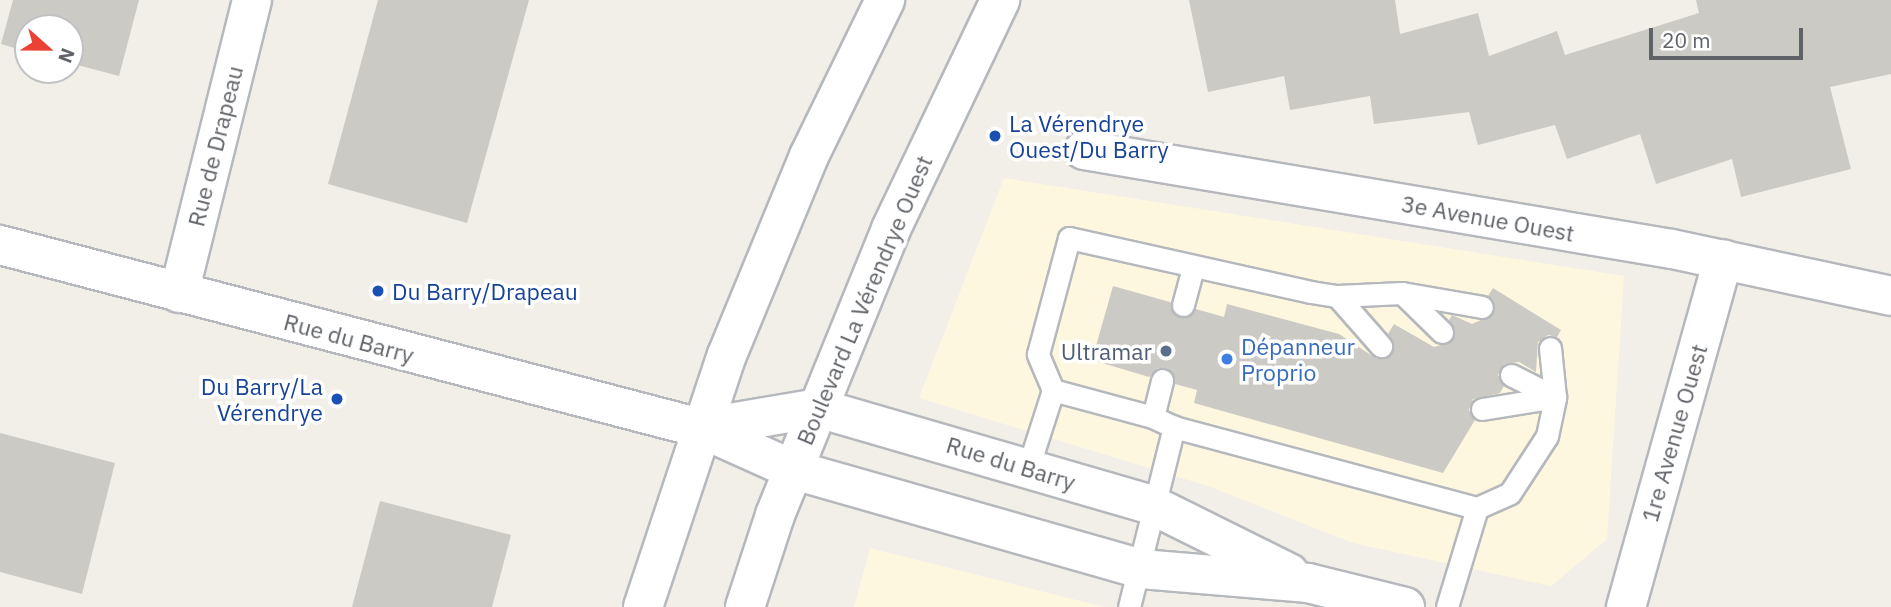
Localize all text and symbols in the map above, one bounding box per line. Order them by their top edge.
north arrow [14,14,84,84]
scale bar [1653,14,1807,58]
text: 20 m [1662,26,1711,54]
text: N [53,45,80,67]
street label: Rue de Drapeau [182,63,248,229]
place label: La Vérendrye Ouest/Du Barry [1009,109,1169,163]
marker: La Vérendrye Ouest/Du Barry [987,128,1003,144]
street label: Boulevard La Vérendrye Ouest [790,151,938,449]
street label: 3e Avenue Ouest [1399,189,1577,247]
place label: Du Barry/Drapeau [392,277,578,305]
marker: Du Barry/Drapeau [370,283,386,299]
street label: Rue du Barry [281,307,417,369]
place label: Dépanneur Proprio [1241,332,1355,386]
place label: Ultramar [1061,337,1152,365]
street label: 1re Avenue Ouest [1635,341,1713,525]
marker: Ultramar [1158,343,1174,359]
marker: Dépanneur Proprio [1219,351,1235,367]
place label: Du Barry/La Vérendrye [201,372,323,426]
marker: Du Barry/La Vérendrye [329,391,345,407]
street label: Rue du Barry [943,430,1079,496]

